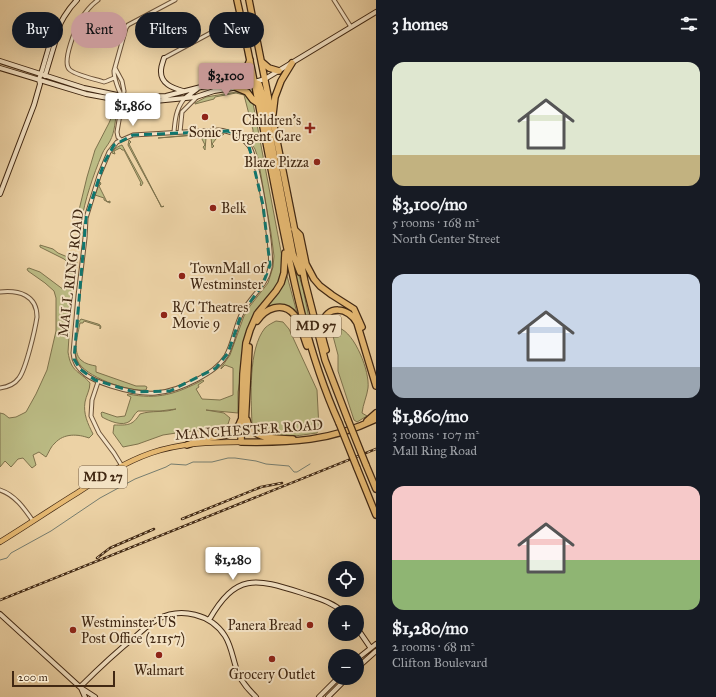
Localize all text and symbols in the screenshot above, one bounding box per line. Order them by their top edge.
chip: Buy [12,12,63,48]
chip: Rent [71,12,127,48]
chip: Filters [135,12,201,48]
chip: New [209,12,264,48]
icon: filters [678,13,700,35]
text: 3 homes [392,14,448,35]
pin: $3,100 [193,63,259,97]
text: $3,100 [208,68,244,84]
icon: home [510,88,582,160]
pin: $1,860 [100,93,166,127]
text: $1,860 [114,98,152,114]
marker: Sonic [200,112,210,122]
place label: Children’s Urgent Care [231,112,301,145]
marker: Children’s Urgent Care [304,122,316,134]
place label: Sonic [189,124,221,141]
place label: Blaze Pizza [244,154,309,171]
marker: Blaze Pizza [312,157,322,167]
text: $3,100/mo [392,194,467,215]
place label: Belk [221,200,247,217]
marker: Belk [208,203,218,213]
street label: MALL RING ROAD [55,208,87,338]
text: 5 rooms · 168 m² [392,215,479,231]
text: North Center Street [392,231,500,247]
place label: TownMall of Westminster [190,260,267,293]
marker: TownMall of Westminster [177,271,187,281]
place label: R/C Theatres Movie 9 [172,299,248,332]
icon: home [510,300,582,372]
marker: R/C Theatres Movie 9 [159,310,169,320]
road number: MD 97 [291,315,341,337]
text: $1,860/mo [392,406,468,427]
street label: MANCHESTER ROAD [174,416,324,444]
text: 3 rooms · 107 m² [392,427,479,443]
text: Mall Ring Road [392,443,477,459]
road number: MD 27 [79,466,127,488]
icon: home [510,512,582,584]
pin: $1,280 [200,547,266,581]
text: $1,280 [214,552,252,568]
map controls [328,561,364,685]
button: locate [328,561,364,597]
button: + [328,605,364,641]
place label: Westminster US Post Office (21157) [81,614,185,648]
place label: Panera Bread [228,617,302,634]
text: $1,280/mo [392,618,468,639]
marker: Panera Bread [305,620,315,630]
marker: Westminster US Post Office (21157) [68,625,78,635]
text: 2 rooms · 68 m² [392,639,474,655]
button: − [328,649,364,685]
marker: Walmart [154,650,164,660]
marker: Grocery Outlet [267,654,277,664]
text: Clifton Boulevard [392,655,487,671]
place label: Walmart [134,662,184,679]
place label: Grocery Outlet [229,666,315,683]
scale bar [12,669,115,688]
text: 200 m [18,671,48,684]

